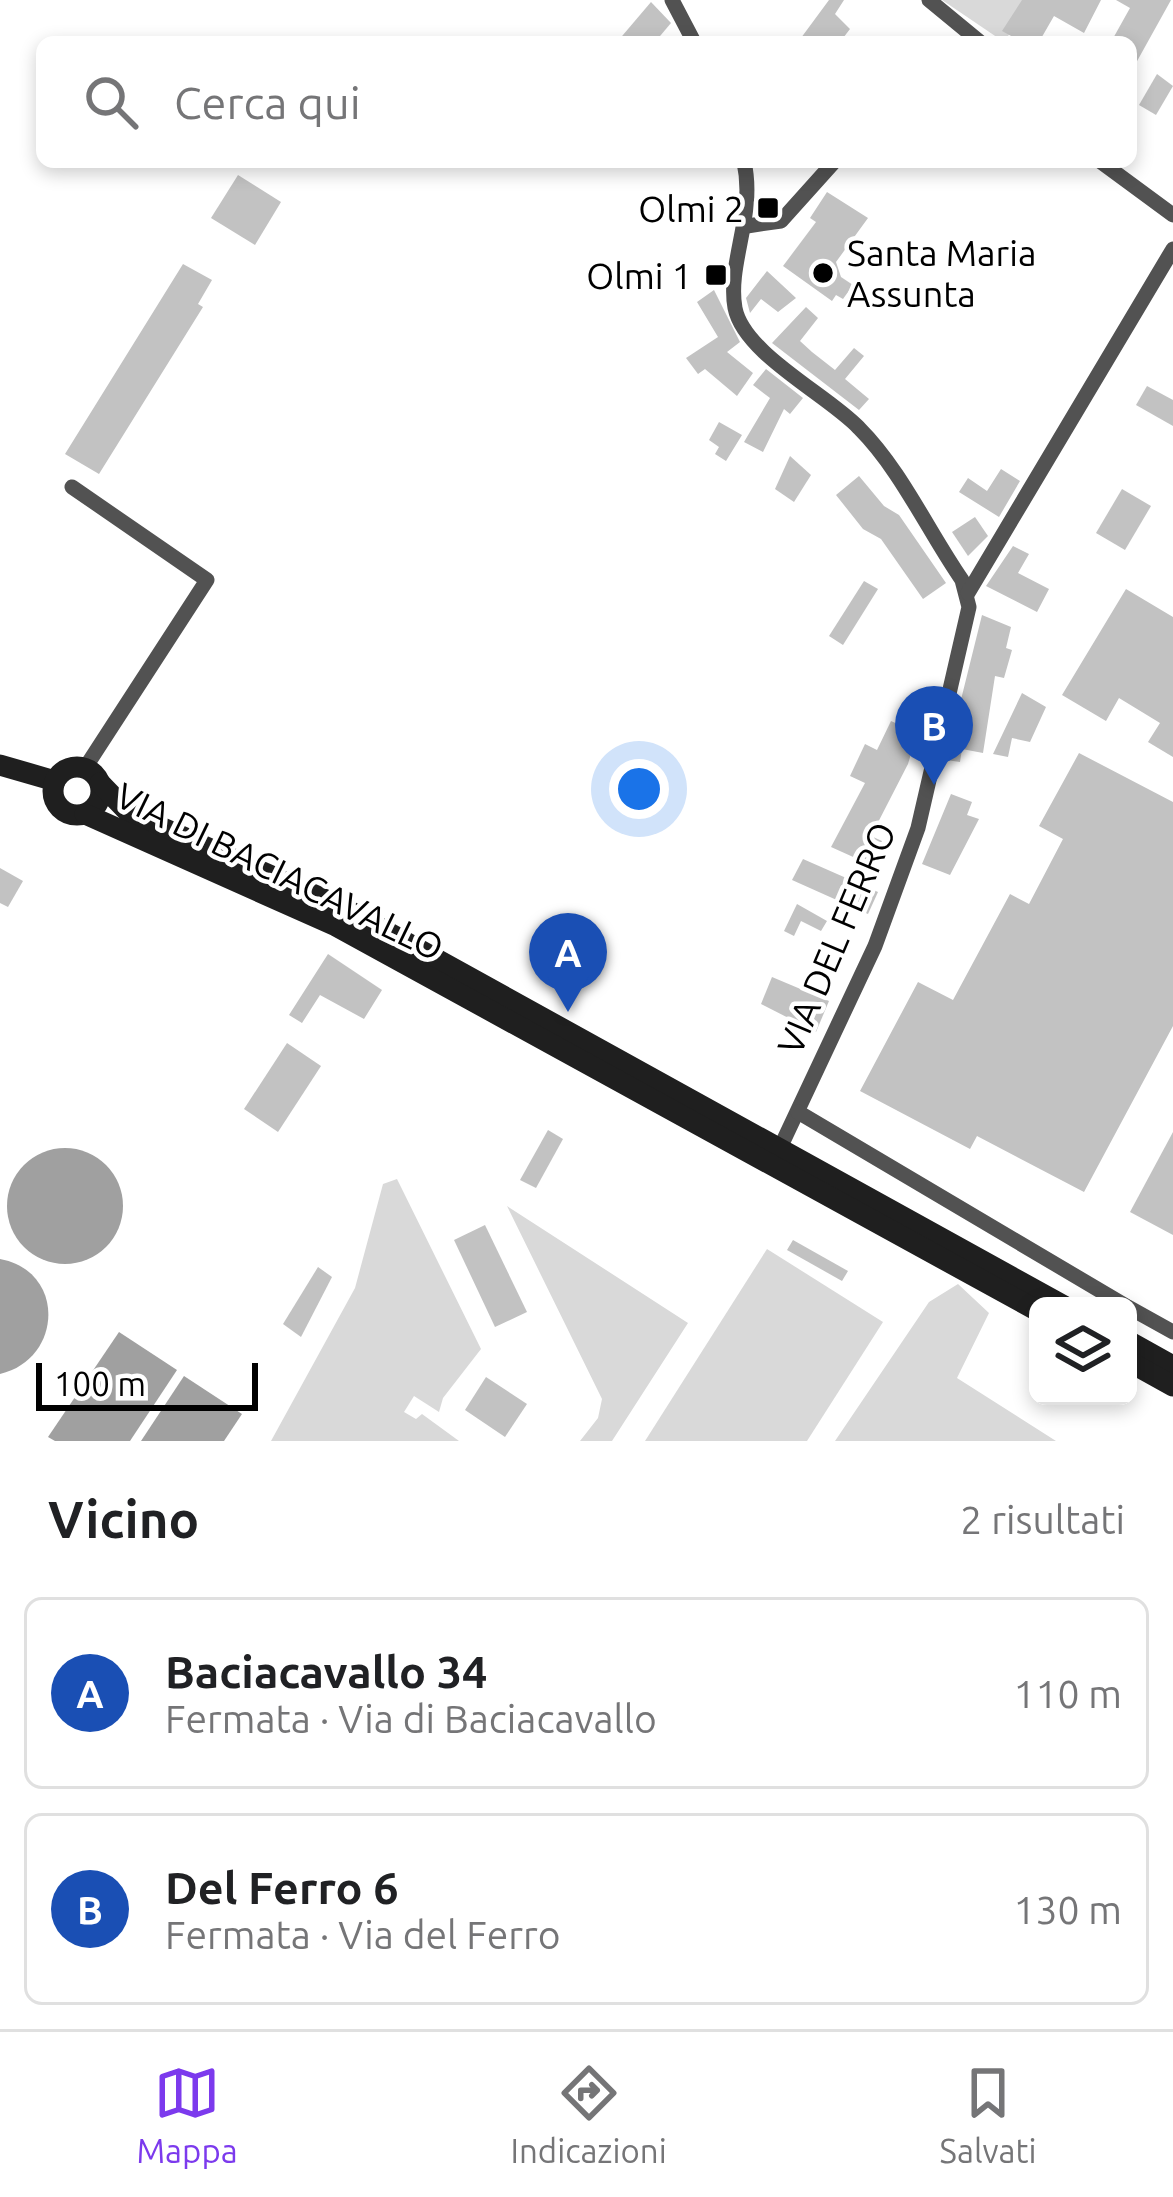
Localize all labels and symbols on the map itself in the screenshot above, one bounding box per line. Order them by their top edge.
place label: Olmi 2 [638,188,744,229]
marker: Olmi 2 [755,195,781,221]
place label: Santa Maria Assunta [847,232,1036,314]
place label: Olmi 1 [586,255,692,296]
marker: Santa Maria Assunta [810,260,836,286]
marker: Olmi 1 [703,262,729,288]
pin: B [895,686,973,785]
your location [609,759,669,819]
street label: VIA DI BACIACAVALLO [110,774,450,968]
street label: VIA DEL FERRO [769,816,903,1060]
pin: A [529,913,607,1012]
scale bar [36,1357,258,1410]

